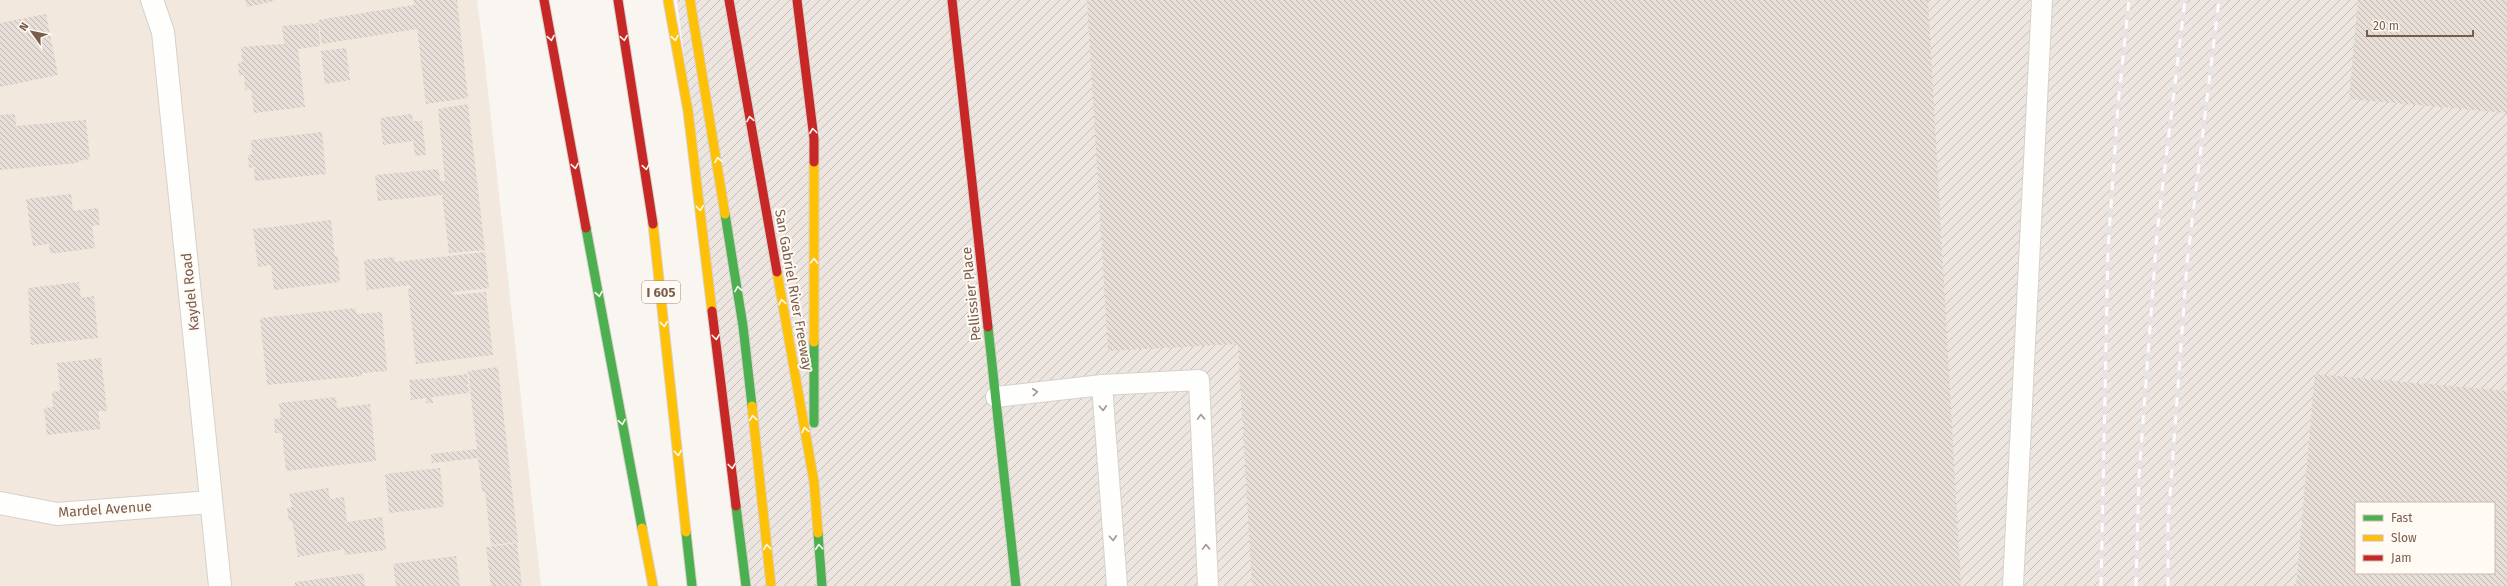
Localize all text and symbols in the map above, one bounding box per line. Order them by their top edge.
north arrow [12,12,52,52]
scale bar [2367,12,2473,38]
text: 20 m [2373,19,2399,33]
text: N [17,20,31,33]
one-way arrow [547,35,555,41]
one-way arrow [619,35,628,42]
one-way arrow [670,35,679,41]
one-way arrow [746,116,755,122]
one-way arrow [809,128,818,134]
one-way arrow [714,157,723,164]
one-way arrow [570,163,579,169]
one-way arrow [641,164,650,170]
one-way arrow [696,205,705,212]
street label: San Gabriel River Freeway [771,208,816,372]
street label: Pellissier Place [958,246,985,342]
street label: Kaydel Road [178,252,203,332]
one-way arrow [810,258,818,264]
road number: I 605 [642,281,680,303]
one-way arrow [734,286,743,292]
one-way arrow [594,291,602,297]
one-way arrow [778,299,787,305]
one-way arrow [659,321,668,327]
one-way arrow [712,334,721,341]
one-way arrow [1032,388,1038,397]
one-way arrow [1099,405,1107,411]
one-way arrow [1197,414,1205,420]
one-way arrow [749,415,758,421]
one-way arrow [618,419,626,425]
one-way arrow [801,427,810,433]
one-way arrow [673,450,682,456]
one-way arrow [728,463,737,470]
street label: Mardel Avenue [58,498,152,521]
legend [2355,502,2495,574]
text: Fast [2391,511,2413,525]
text: Slow [2391,531,2417,545]
one-way arrow [1108,535,1117,541]
one-way arrow [763,544,772,550]
one-way arrow [815,544,824,550]
one-way arrow [1202,544,1211,550]
text: Jam [2391,551,2411,565]

